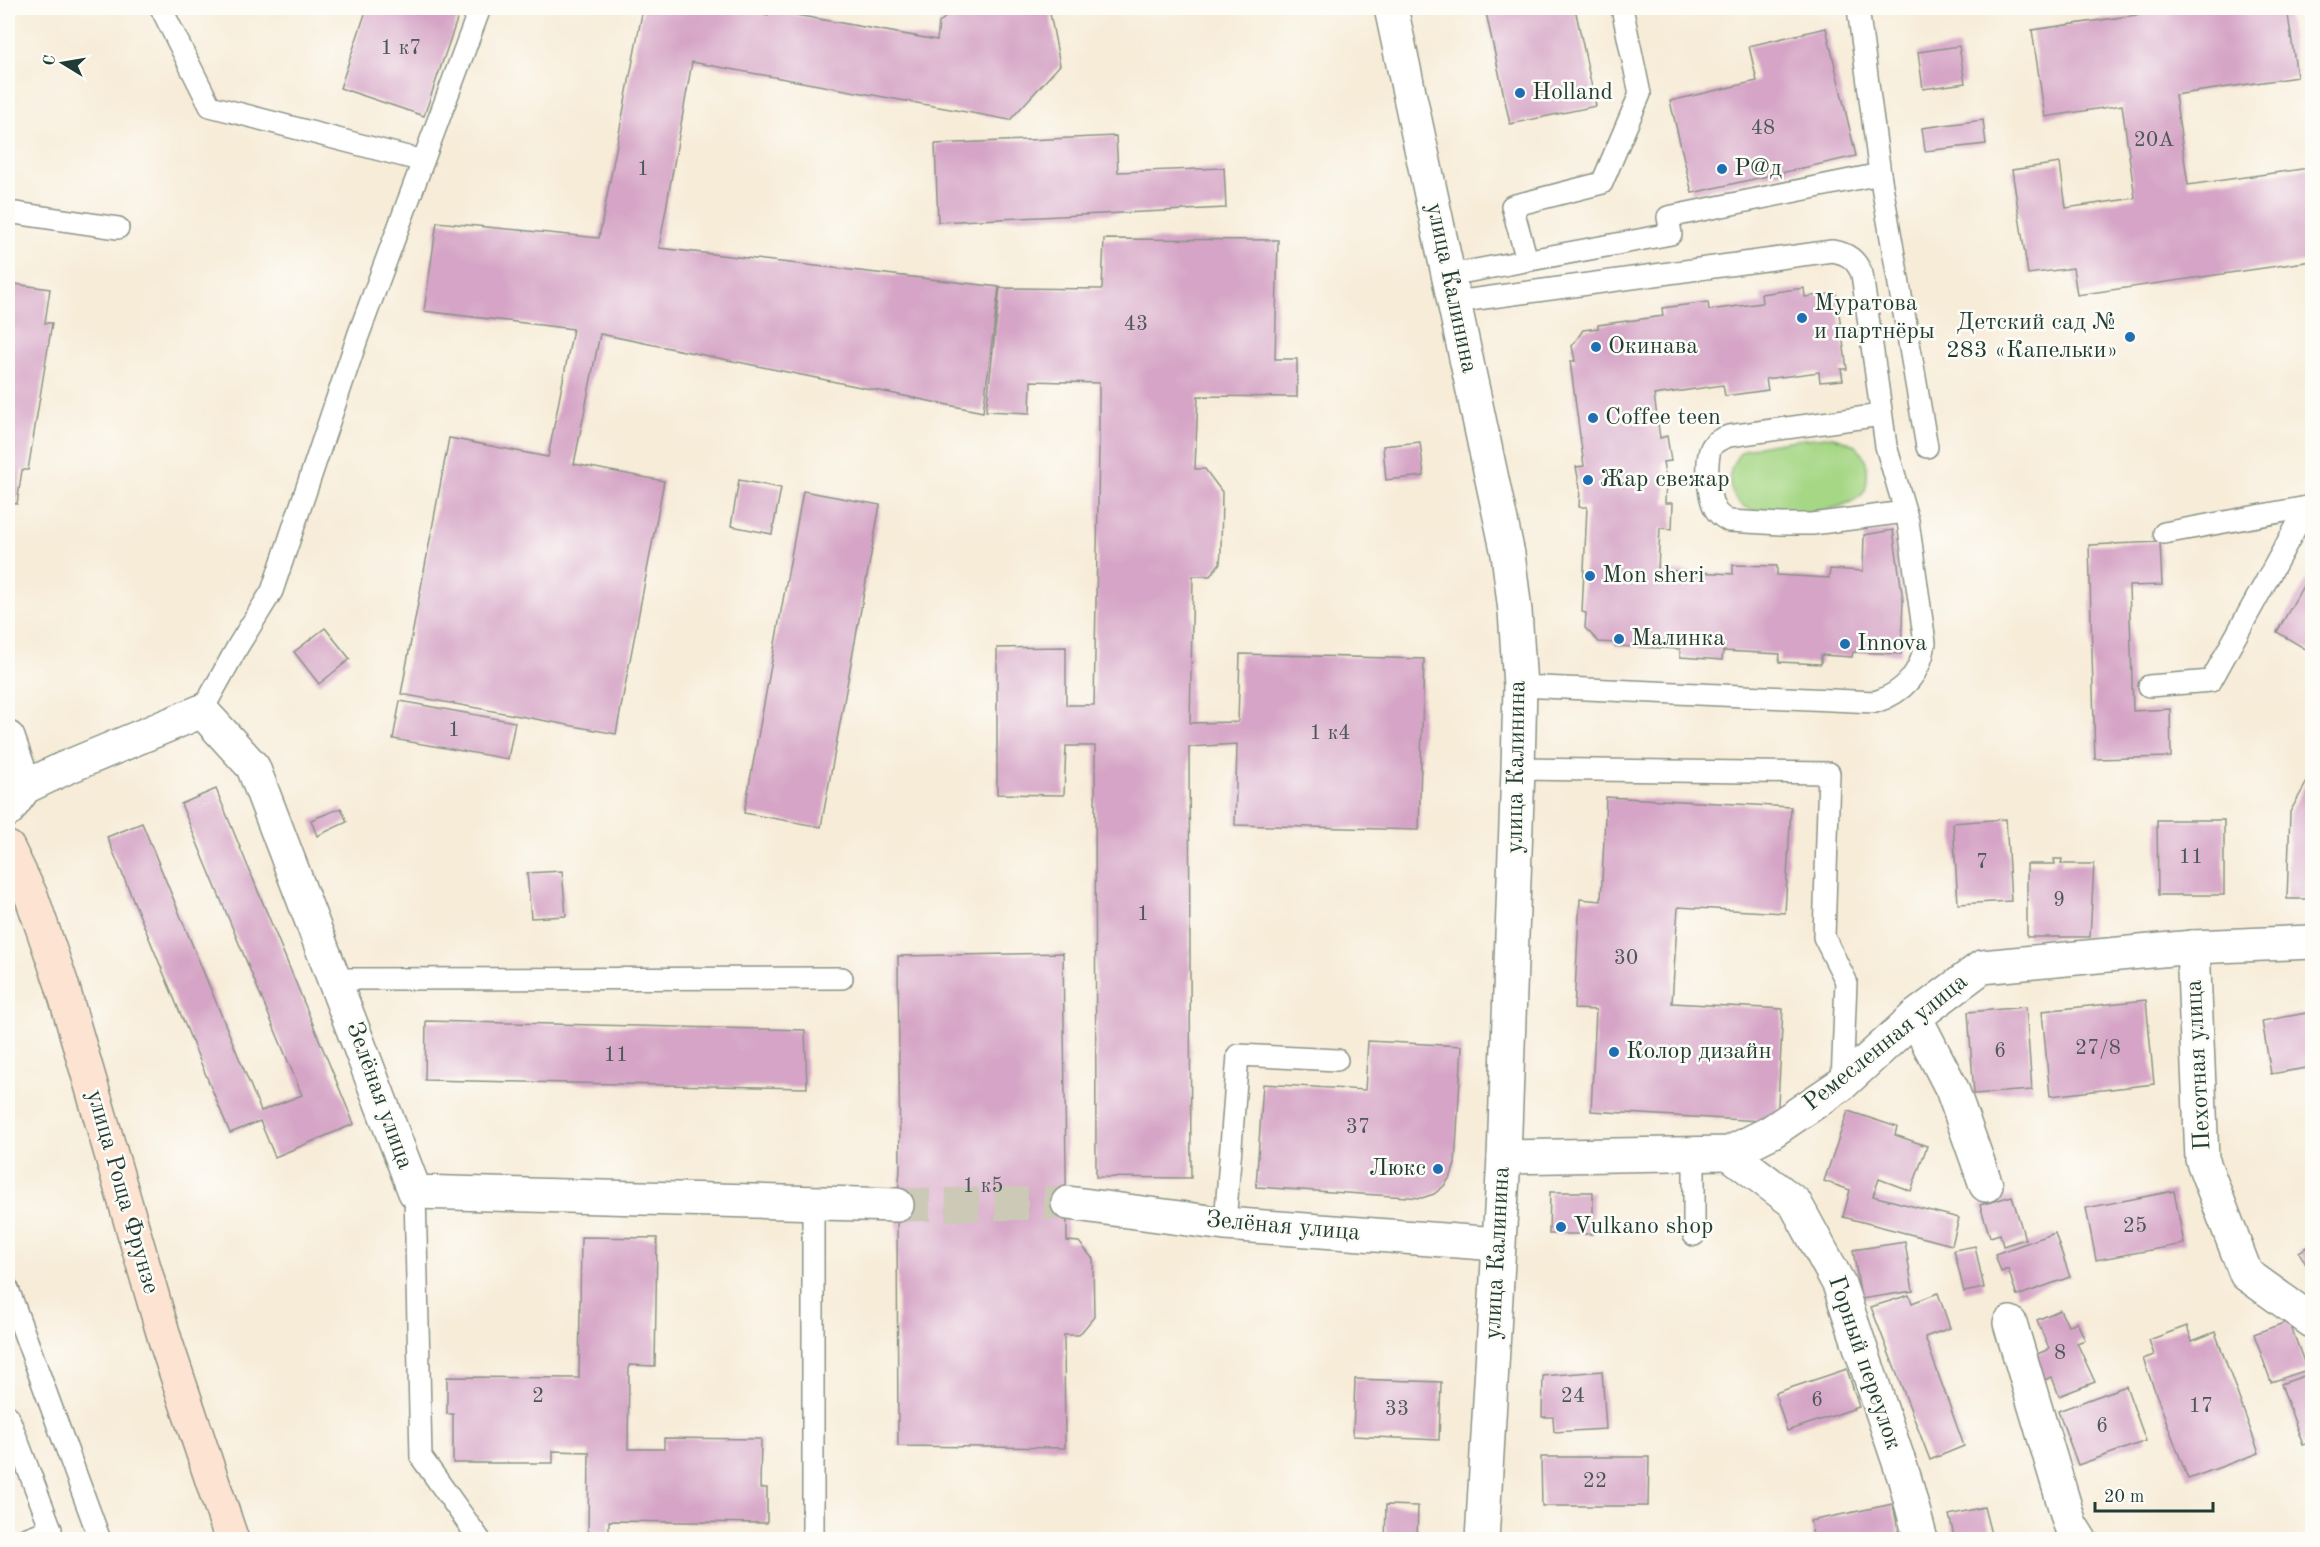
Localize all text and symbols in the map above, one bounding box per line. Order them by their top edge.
north arrow [33,33,93,93]
house number: 1 к7 [381,38,421,59]
text: С [41,54,59,67]
place label: Holland [1532,81,1613,105]
marker: Holland [1513,86,1527,100]
house number: 48 [1751,118,1775,139]
house number: 20А [2134,130,2174,151]
place label: Р@д [1734,157,1782,181]
house number: 1 [637,159,649,180]
marker: Р@д [1715,162,1729,176]
street label: улица Калинина [1421,201,1481,375]
place label: Муратова и партнёры [1814,292,1935,344]
marker: Муратова и партнёры [1795,311,1809,325]
place label: Детский сад № 283 «Капельки» [1946,311,2118,363]
house number: 43 [1124,314,1148,335]
marker: Детский сад № 283 «Капельки» [2123,330,2137,344]
place label: Окинава [1608,335,1698,359]
marker: Окинава [1589,340,1603,354]
place label: Coffee teen [1605,406,1721,430]
marker: Coffee teen [1586,411,1600,425]
place label: Жар свежар [1600,468,1730,492]
marker: Жар свежар [1581,473,1595,487]
place label: Mon sheri [1602,564,1705,588]
marker: Mon sheri [1583,569,1597,583]
place label: Малинка [1631,627,1725,651]
marker: Малинка [1612,632,1626,646]
place label: Innova [1857,632,1927,656]
marker: Innova [1838,637,1852,651]
street label: улица Калинина [1503,680,1531,854]
house number: 1 [448,720,460,741]
house number: 1 к4 [1310,723,1350,744]
house number: 11 [2179,847,2203,868]
house number: 7 [1976,852,1988,873]
house number: 9 [2053,890,2065,911]
house number: 1 [1137,904,1149,925]
house number: 30 [1614,948,1638,969]
street label: Ремесленная улица [1799,970,1973,1116]
street label: Пехотная улица [2183,979,2215,1151]
street label: Зелёная улица [341,1019,417,1173]
house number: 27/8 [2075,1038,2121,1059]
place label: Колор дизайн [1626,1040,1772,1064]
house number: 6 [1994,1041,2006,1062]
house number: 11 [604,1045,628,1066]
marker: Колор дизайн [1607,1045,1621,1059]
street label: улица Роща Фрунзе [81,1087,163,1297]
house number: 37 [1346,1117,1370,1138]
place label: Люкс [1369,1157,1426,1181]
marker: Люкс [1431,1162,1445,1176]
street label: улица Калинина [1481,1166,1515,1340]
house number: 1 к5 [963,1176,1003,1197]
street label: Зелёная улица [1205,1208,1361,1246]
place label: Vulkano shop [1573,1215,1714,1239]
house number: 25 [2123,1216,2147,1237]
marker: Vulkano shop [1554,1220,1568,1234]
street label: Горный переулок [1823,1273,1905,1453]
house number: 8 [2054,1343,2066,1364]
house number: 2 [532,1386,544,1407]
house number: 24 [1561,1386,1585,1407]
house number: 6 [1811,1390,1823,1411]
house number: 17 [2189,1396,2213,1417]
house number: 33 [1385,1399,1409,1420]
house number: 6 [2096,1416,2108,1437]
house number: 22 [1583,1471,1607,1492]
scale bar [2095,1475,2214,1513]
text: 20 m [2104,1488,2144,1506]

